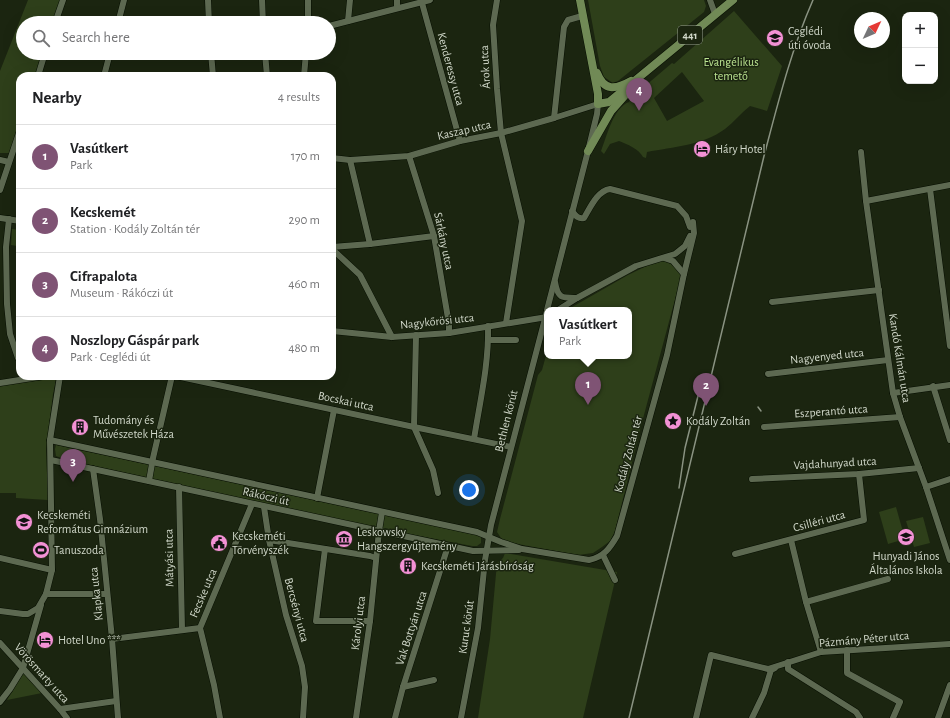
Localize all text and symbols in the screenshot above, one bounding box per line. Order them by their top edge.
north arrow [854,12,890,48]
map controls [902,12,938,84]
button: + [902,12,938,48]
search box [16,16,336,60]
place label: Ceglédi úti óvoda [788,25,832,51]
road number: 441 [678,26,702,44]
icon: search [30,27,52,49]
school or university icon: Ceglédi úti óvoda [765,28,785,48]
text: Search here [62,30,130,45]
street label: Kenderessy utca [435,31,467,107]
street label: Árok utca [477,44,492,89]
button: − [902,48,938,84]
park label: Evangélikus temető [703,56,759,82]
pin: 4 [626,78,652,111]
text: Nearby [32,89,82,106]
text: 4 results [278,91,320,104]
street label: Kaszap utca [436,118,492,142]
hotel icon: Háry Hotel [692,139,712,159]
text: Vasútkert [70,141,128,156]
place label: Háry Hotel [715,143,766,156]
text: 1 [43,150,47,163]
text: 170 m [291,150,320,163]
text: Park [70,159,92,172]
text: Kecskemét [70,205,136,220]
street label: Sárkány utca [431,211,456,271]
text: 2 [42,214,48,227]
text: 290 m [289,214,320,227]
text: Station · Kodály Zoltán tér [70,223,200,236]
text: Cifrapalota [70,269,138,284]
text: 3 [42,278,48,291]
text: 460 m [288,278,320,291]
text: Museum · Rákóczi út [70,287,173,300]
popup [544,307,632,359]
street label: Nagykőrösi utca [399,311,475,332]
street label: Kandó Kálmán utca [887,313,913,404]
text: Vasútkert [559,317,617,332]
text: Noszlopy Gáspár park [70,333,199,348]
text: Park [559,335,581,348]
text: 4 [42,342,48,355]
text: 480 m [288,342,320,355]
street label: Nagyenyed utca [789,346,865,367]
text: Park · Ceglédi út [70,351,150,364]
pin: 1 [575,372,601,405]
pin: 2 [693,373,719,406]
street label: Bocskai utca [317,389,375,413]
street label: Bethlen körút [493,389,520,453]
street label: Eszperantó utca [794,402,869,420]
place icon: Kodály Zoltán [663,411,683,431]
place label: Tudomány és Művészetek Háza [93,414,174,440]
street label: Kodály Zoltán tér [612,414,645,494]
place label: Kodály Zoltán [686,415,750,428]
building icon: Tudomány és Művészetek Háza [70,417,90,437]
pin: 3 [60,449,86,482]
street label: Vajdahunyad utca [793,455,877,472]
your location [459,480,479,500]
street label: Rákóczi út [241,485,291,507]
street label: Csilléri utca [792,508,847,534]
place label: Kecskeméti Református Gimnázium [37,509,148,535]
school or university icon: Kecskeméti Református Gimnázium [14,512,34,532]
place label: Leskowsky Hangszergyűjtemény [357,526,457,553]
school or university icon: Hunyadi János Általános Iskola [896,527,916,547]
street label: Mátyási utca [162,528,177,587]
museum icon: Leskowsky Hangszergyűjtemény [334,529,354,549]
place label: Kecskeméti Törvényszék [232,530,289,557]
public building icon: Kecskeméti Törvényszék [209,533,229,553]
sports icon: Tanuszoda [31,540,51,560]
place label: Tanuszoda [54,544,104,556]
place label: Hunyadi János Általános Iskola [869,550,943,576]
building icon: Kecskeméti Járásbíróság [398,556,418,576]
place label: Kecskeméti Járásbíróság [421,560,534,572]
street label: Klapka utca [87,566,105,621]
street label: Fecske utca [187,566,219,619]
street label: Bercsényi utca [282,577,311,644]
street label: Vak Bottyán utca [393,589,430,667]
street label: Károlyi utca [349,595,368,651]
street label: Kuruc körút [456,599,476,654]
street label: Pázmány Péter utca [818,629,910,650]
hotel icon: Hotel Uno *** [35,630,55,650]
place label: Hotel Uno *** [58,634,121,646]
street label: Vörösmarty utca [11,641,72,706]

